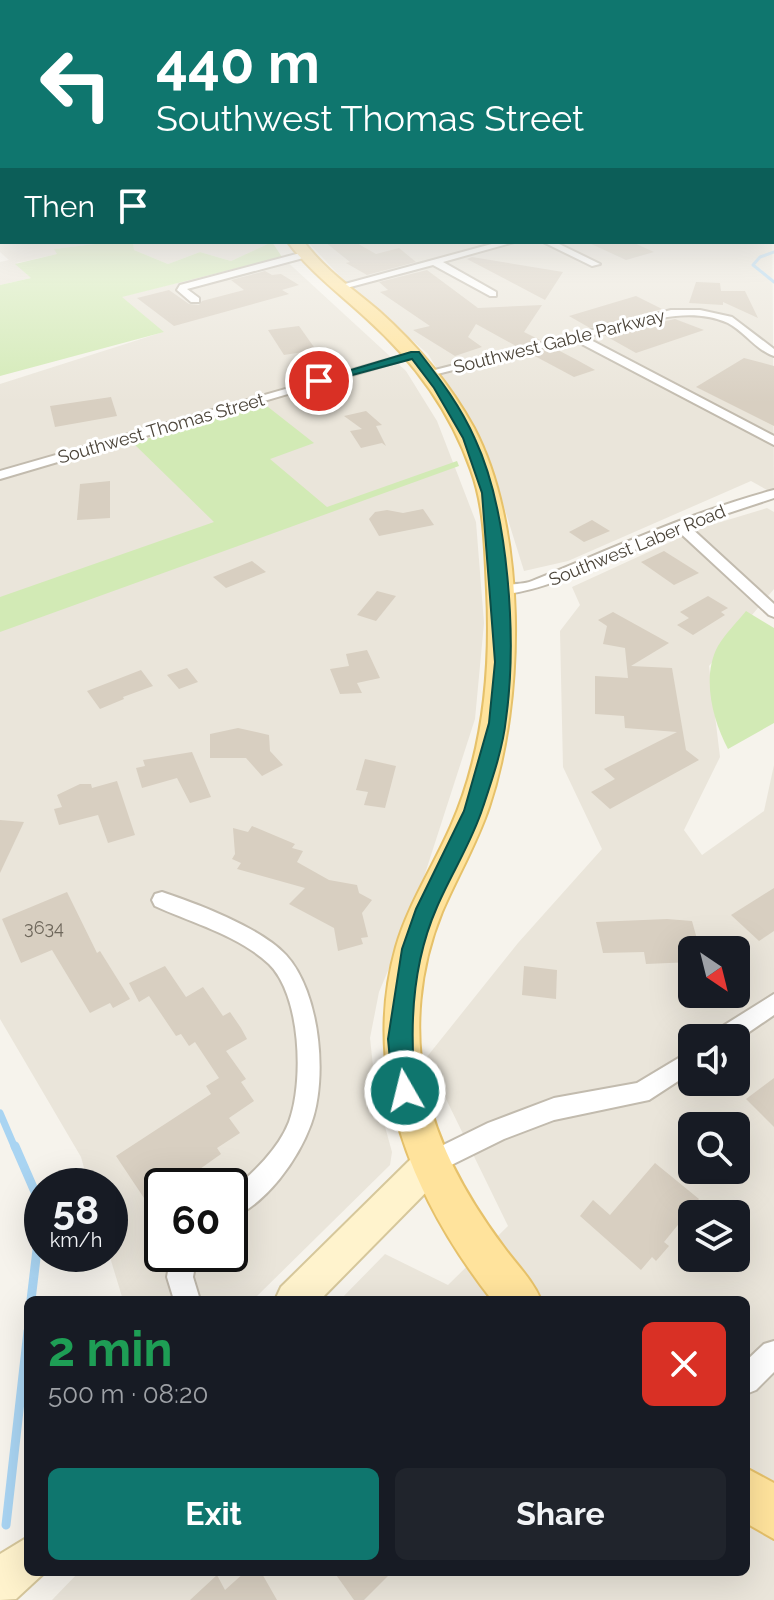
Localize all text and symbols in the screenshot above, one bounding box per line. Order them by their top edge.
text: 440 m [156,30,320,96]
icon: left [24,32,128,136]
text: Southwest Thomas Street [156,97,584,139]
icon: arrive [111,184,155,228]
text: Then [24,189,95,224]
street label: Southwest Gable Parkway [451,304,667,377]
pin [285,347,353,415]
icon: arrive [297,359,341,403]
street label: Southwest Thomas Street [55,388,267,468]
street label: Southwest Laber Road [546,500,728,590]
house number: 3634 [24,917,64,938]
north arrow [678,936,750,1008]
map controls [678,936,750,1272]
button: sound [678,1024,750,1096]
position arrow [363,1049,447,1133]
button: search [678,1112,750,1184]
speed limit sign: 60 [144,1168,248,1272]
text: 58 [53,1186,99,1233]
button: layers [678,1200,750,1272]
text: km/h [50,1228,102,1252]
text: 2 min [48,1321,173,1377]
button: close [642,1322,726,1406]
text: 500 m · 08:20 [48,1379,208,1409]
button: Exit [48,1468,379,1560]
button: Share [395,1468,726,1560]

